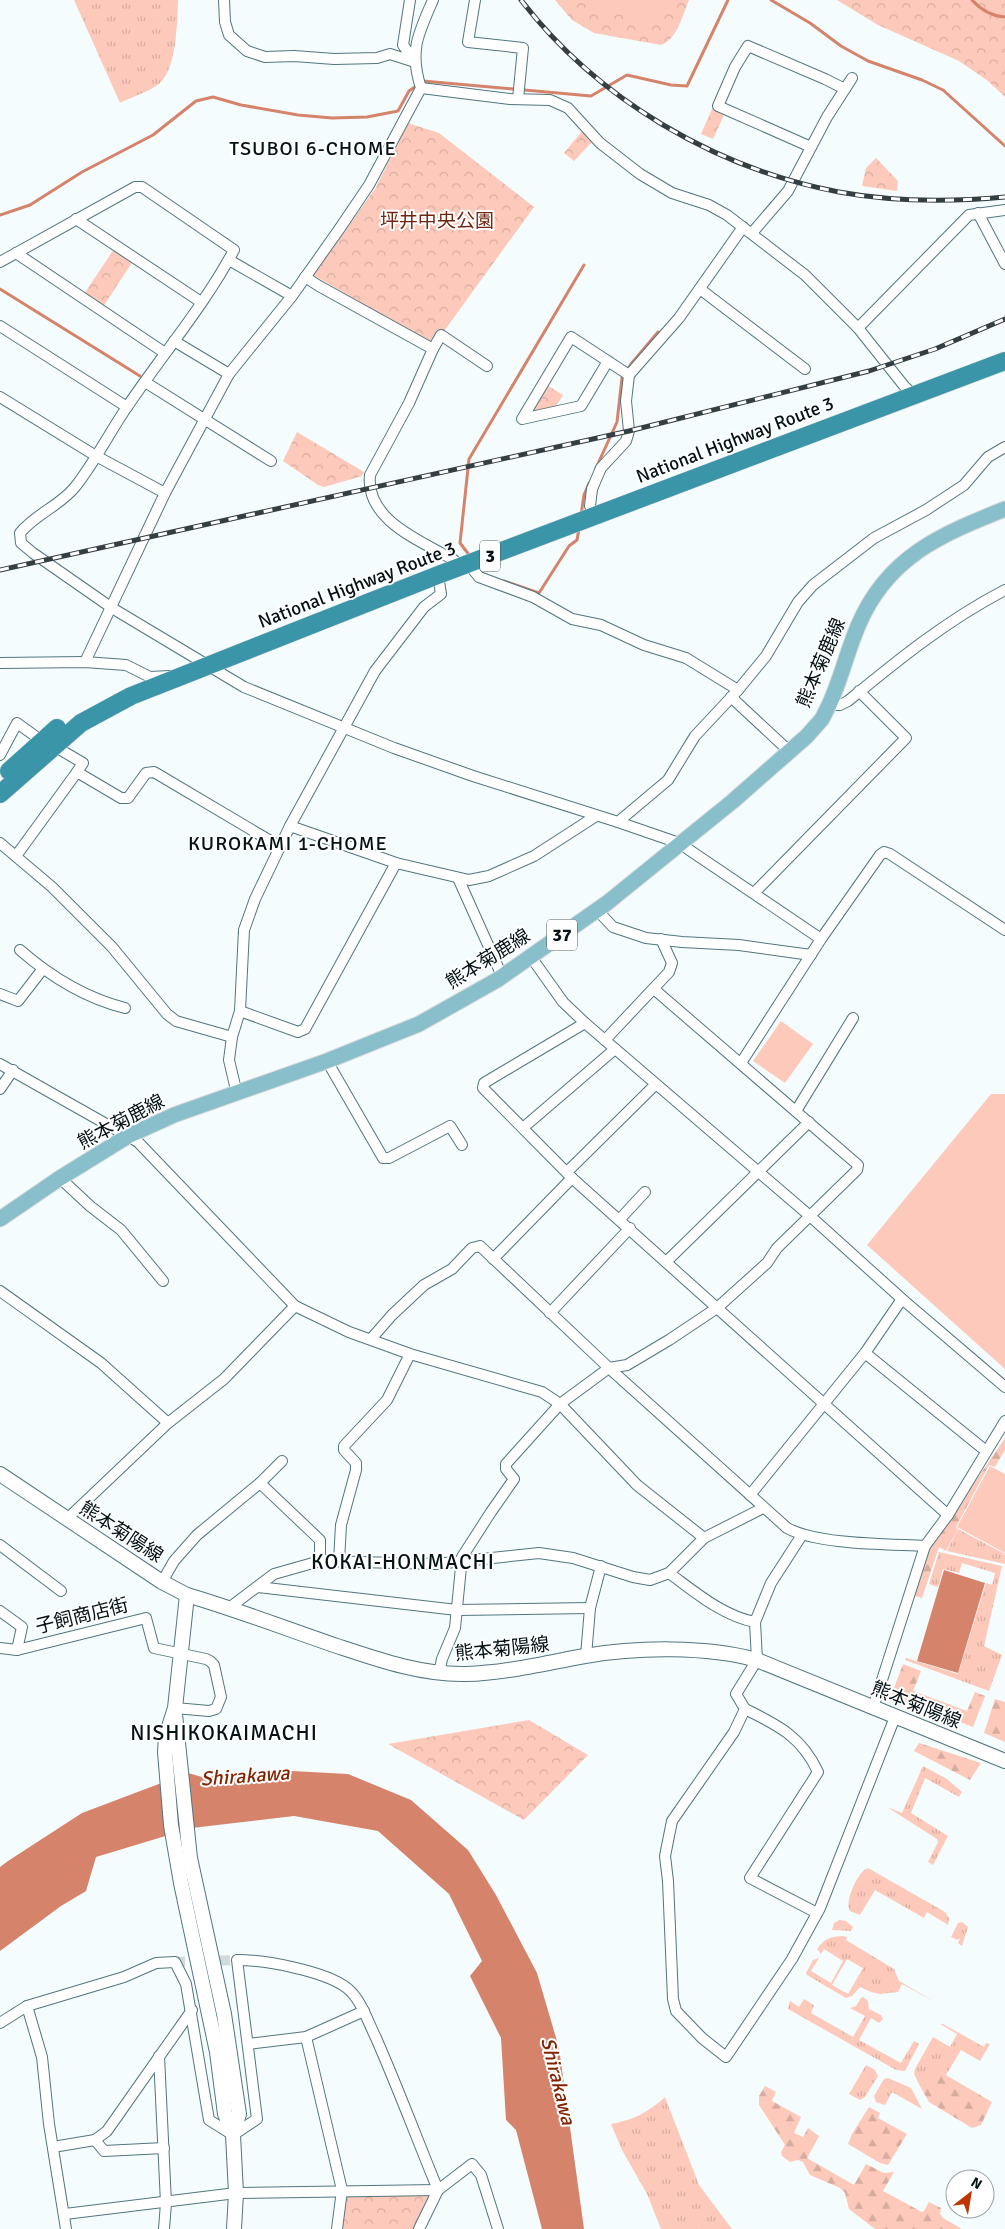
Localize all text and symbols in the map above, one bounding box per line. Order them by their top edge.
district label: TSUBOI 6-CHOME [229,136,397,161]
park label: 坪井中央公園 [380,209,494,233]
street label: National Highway Route 3 [633,391,837,489]
street label: National Highway Route 3 [255,536,459,634]
road number: 3 [480,540,500,572]
street label: 熊本菊鹿線 [791,615,851,711]
district label: KUROKAMI 1-CHOME [188,831,388,856]
road number: 37 [547,920,577,950]
street label: 熊本菊鹿線 [441,924,535,994]
street label: 熊本菊鹿線 [73,1089,169,1155]
street label: 熊本菊陽線 [75,1496,167,1568]
district label: KOKAI-HONMACHI [311,1549,495,1575]
street label: 子飼商店街 [33,1593,131,1639]
street label: 熊本菊陽線 [453,1632,551,1666]
street label: 熊本菊陽線 [867,1676,965,1734]
district label: NISHIKOKAIMACHI [130,1720,318,1746]
water label: Shirakawa [200,1760,291,1792]
water label: Shirakawa [535,2035,581,2128]
north arrow [945,2169,995,2219]
text: N [968,2173,985,2193]

